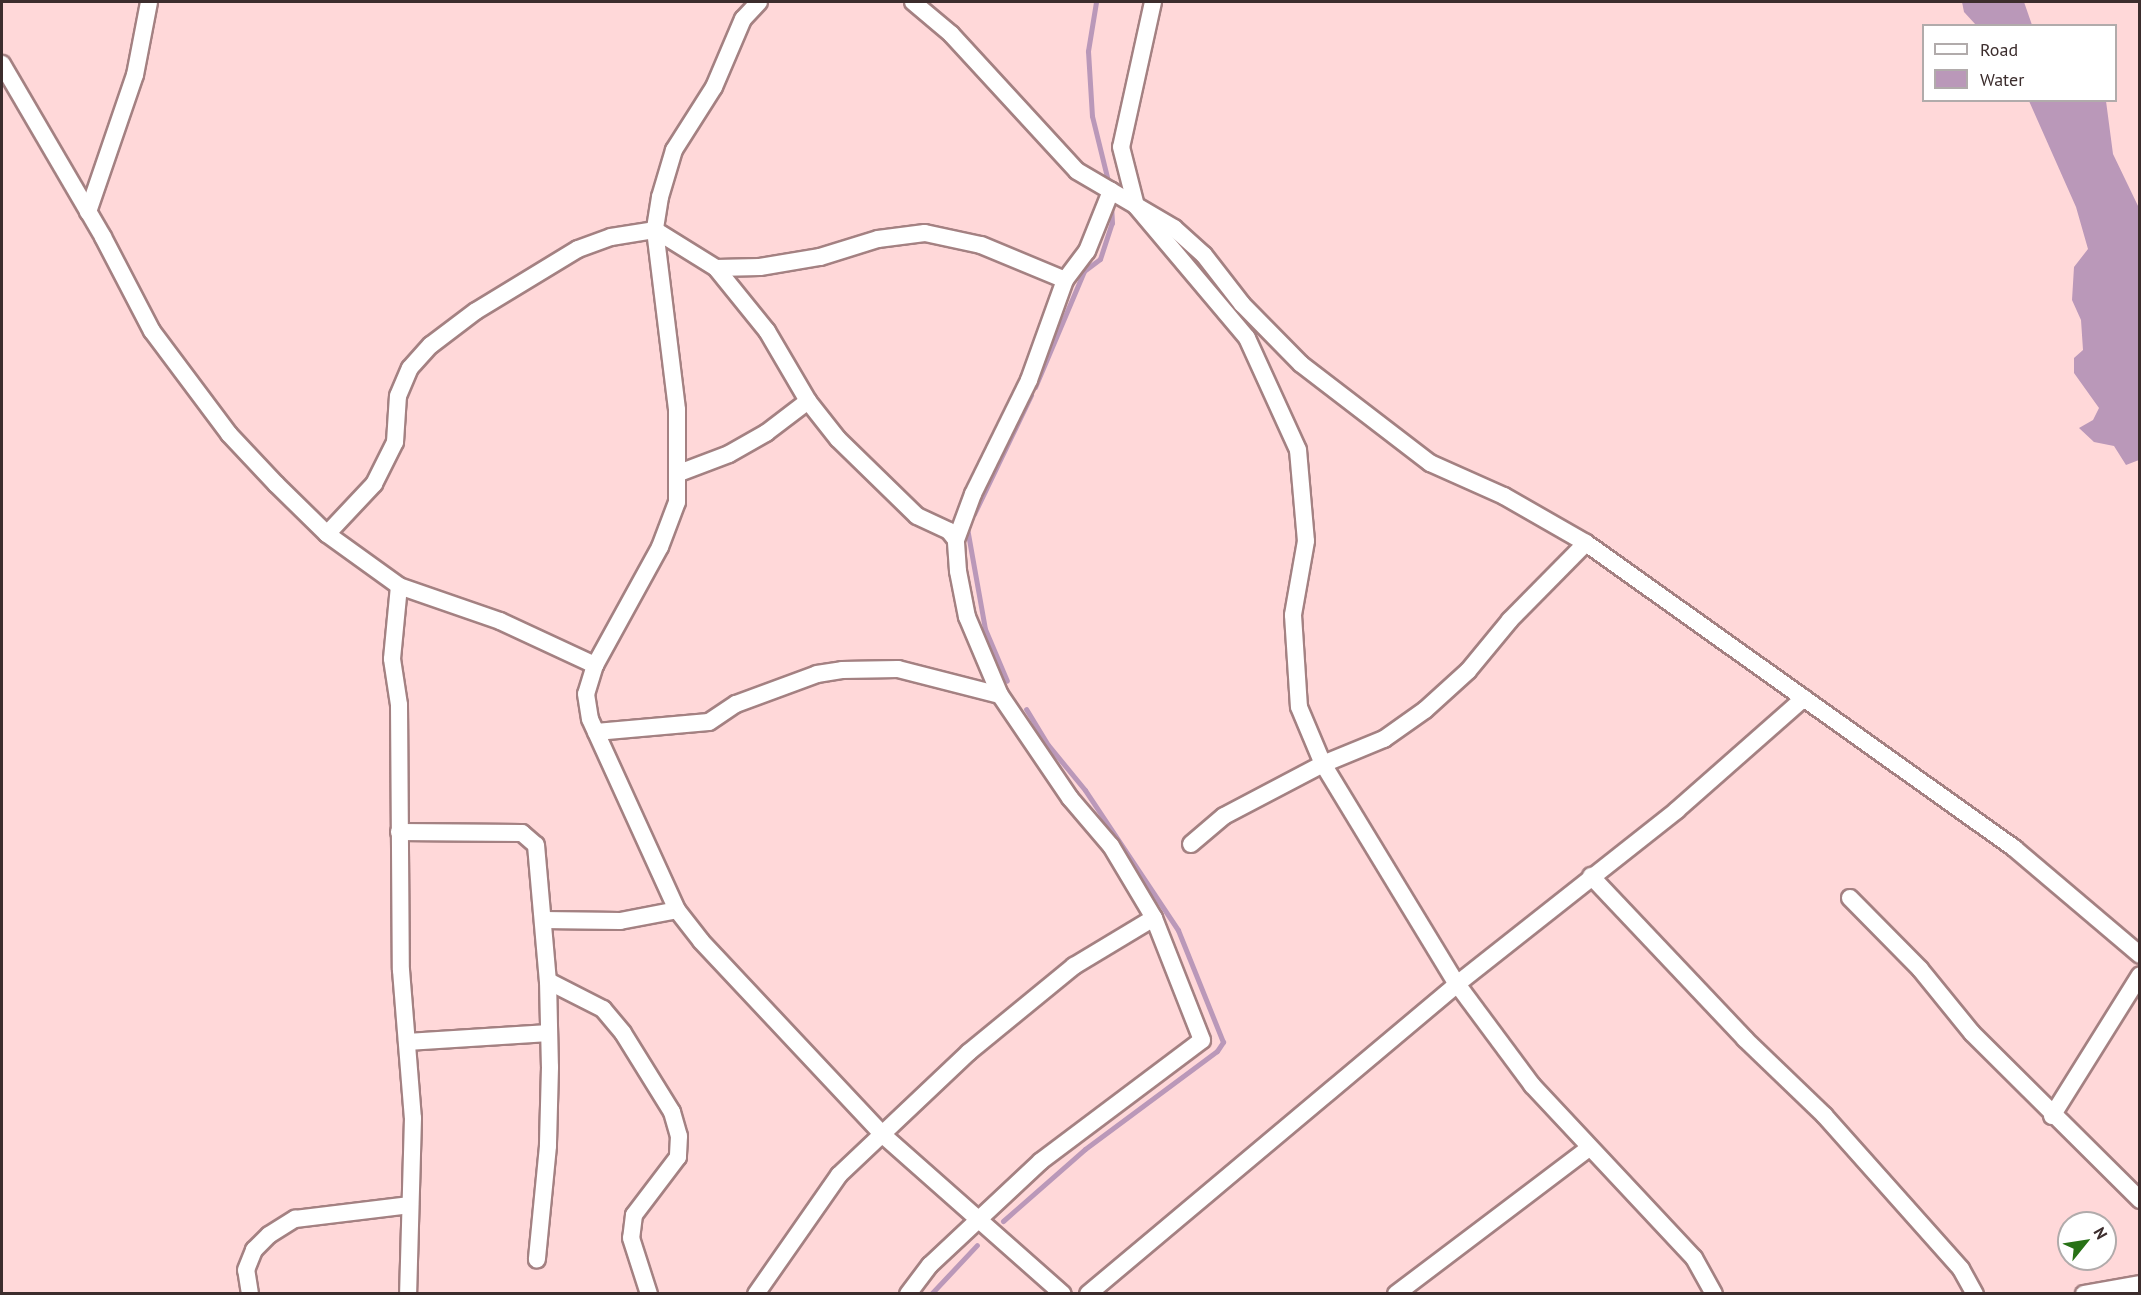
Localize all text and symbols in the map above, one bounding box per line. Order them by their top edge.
legend [1922,24,2117,102]
text: Road [1980,38,2018,61]
text: Water [1980,68,2024,91]
north arrow [2057,1211,2117,1271]
text: N [2090,1223,2112,1243]

